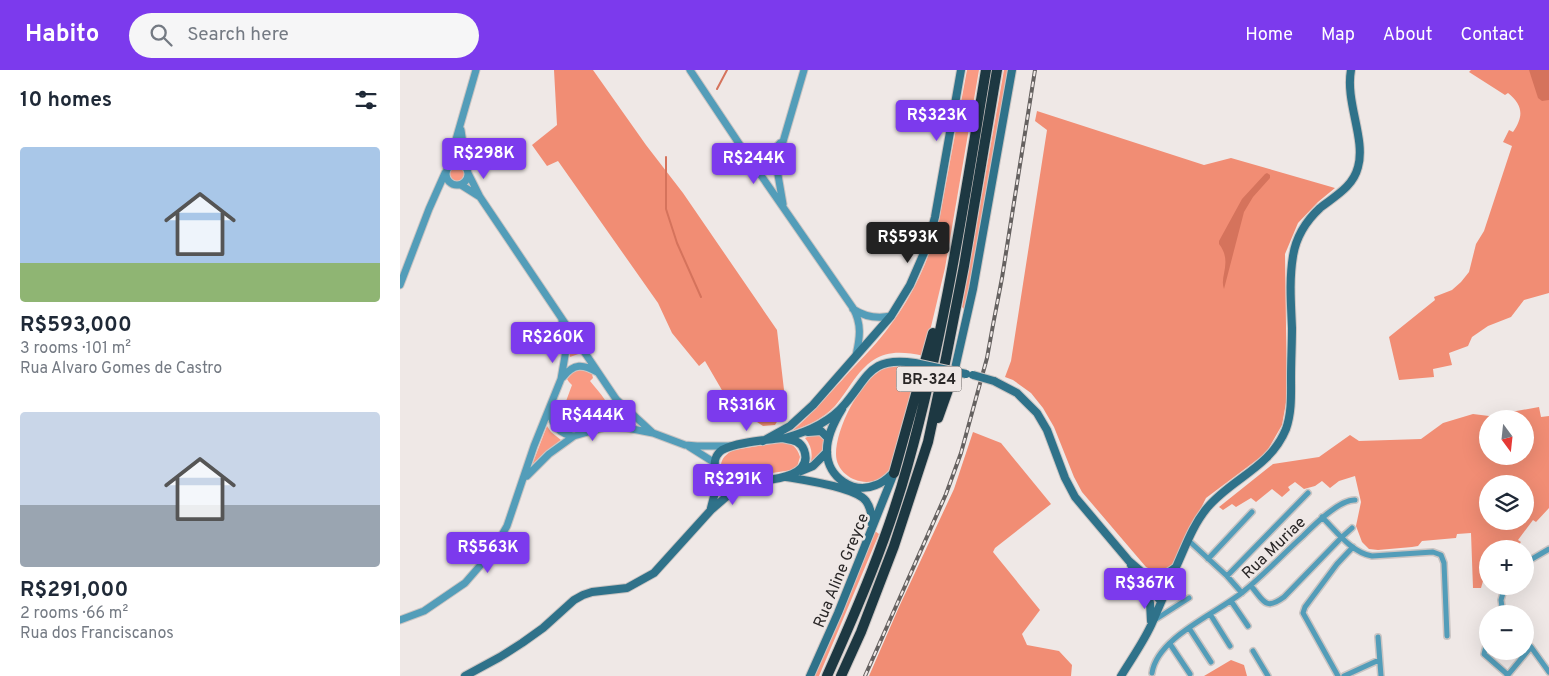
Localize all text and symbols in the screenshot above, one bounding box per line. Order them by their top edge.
search box [129,13,479,58]
text: Habito [25,20,99,50]
icon: search [147,21,175,49]
text: Search here [187,23,289,47]
text: Home [1245,24,1293,47]
text: Map [1321,24,1355,47]
text: About [1383,24,1432,47]
text: Contact [1460,24,1524,47]
icon: filters [352,86,380,114]
text: 10 homes [20,87,112,114]
pin: R$323K [896,100,978,142]
text: R$323K [907,106,967,126]
pin: R$298K [443,138,525,180]
pin: R$244K [713,142,795,185]
text: R$298K [453,144,515,164]
text: R$244K [723,149,785,169]
icon: home [155,179,245,269]
pin: R$593K [867,222,949,264]
text: R$593K [877,228,939,248]
text: R$593,000 [20,312,132,339]
pin: R$260K [512,322,594,364]
text: R$260K [522,328,584,348]
text: 3 rooms · 101 m² [20,339,131,359]
text: Rua Alvaro Gomes de Castro [20,359,222,379]
road number: BR-324 [896,366,962,392]
pin: R$316K [706,390,788,432]
text: R$316K [718,396,776,416]
pin: R$444K [552,400,634,442]
text: R$444K [562,406,624,426]
north arrow [1479,410,1534,465]
map controls [1479,410,1534,660]
icon: home [155,444,245,534]
pin: R$291K [692,464,774,506]
text: R$291K [704,470,762,490]
button: layers [1479,475,1534,530]
street label: Rua Aline Greyce [810,510,874,631]
street label: Rua Muriae [1238,513,1311,584]
pin: R$563K [447,532,529,574]
text: R$563K [457,538,519,558]
button: + [1479,540,1534,595]
pin: R$367K [1104,568,1186,610]
text: R$367K [1115,574,1175,594]
text: R$291,000 [20,577,128,604]
text: 2 rooms · 66 m² [20,604,128,624]
button: − [1479,605,1534,660]
text: Rua dos Franciscanos [20,624,174,644]

